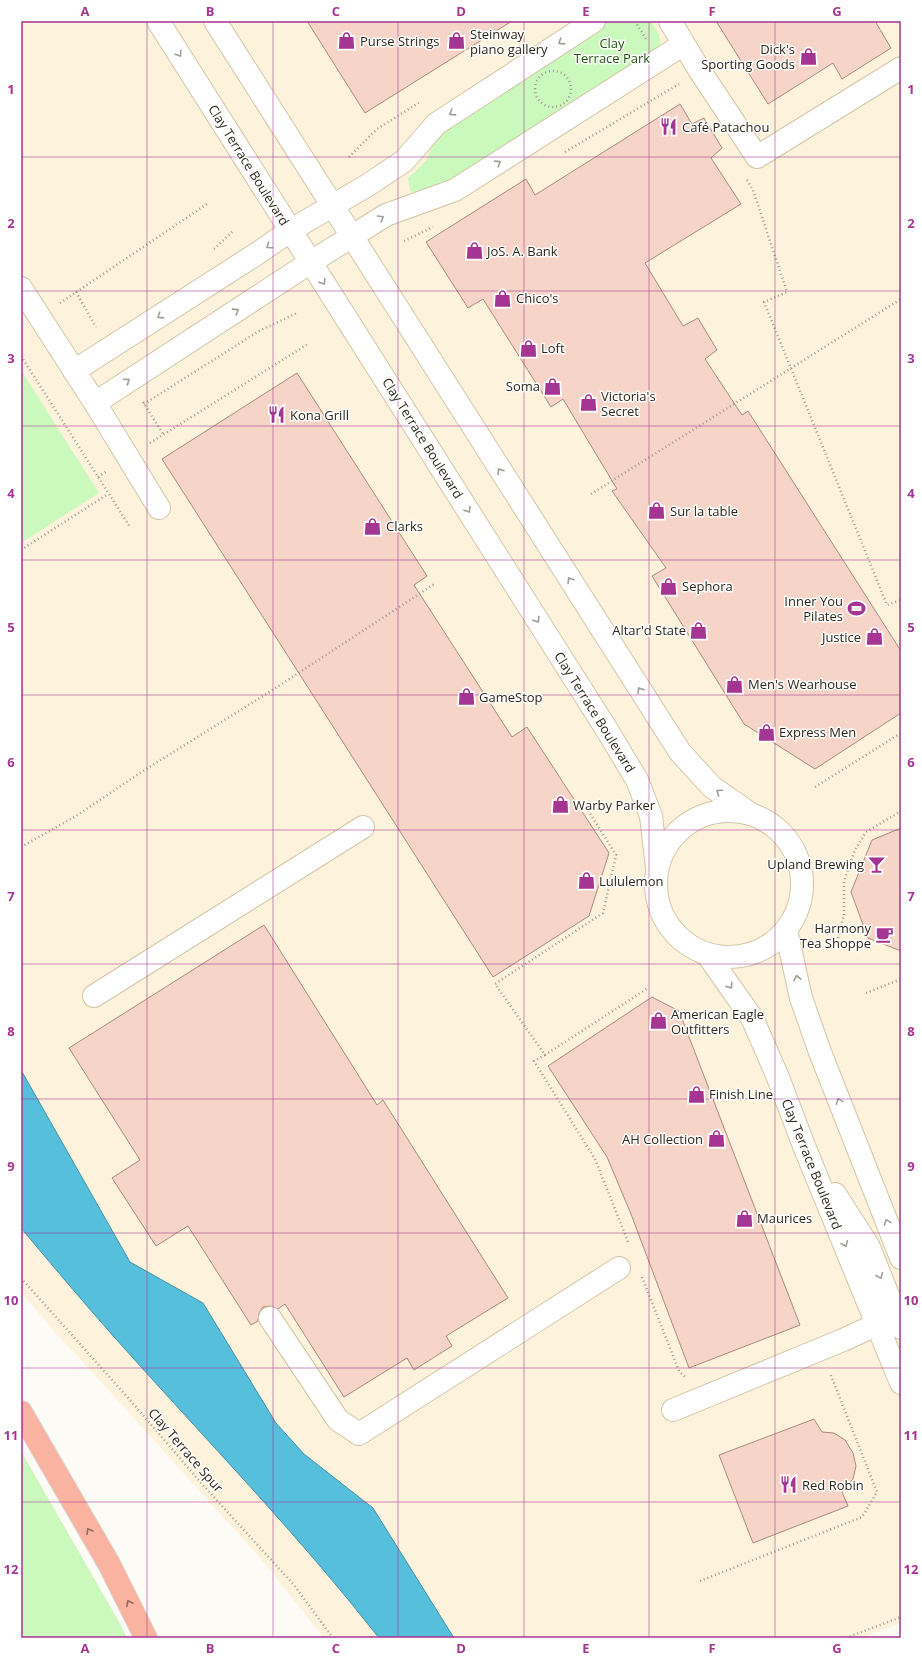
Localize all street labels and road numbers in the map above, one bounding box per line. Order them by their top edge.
street label: Clay Terrace Boulevard [204,101,294,229]
street label: Clay Terrace Boulevard [378,374,468,502]
street label: Clay Terrace Boulevard [550,648,640,776]
street label: Clay Terrace Boulevard [778,1096,846,1232]
street label: Clay Terrace Spur [144,1404,228,1496]

